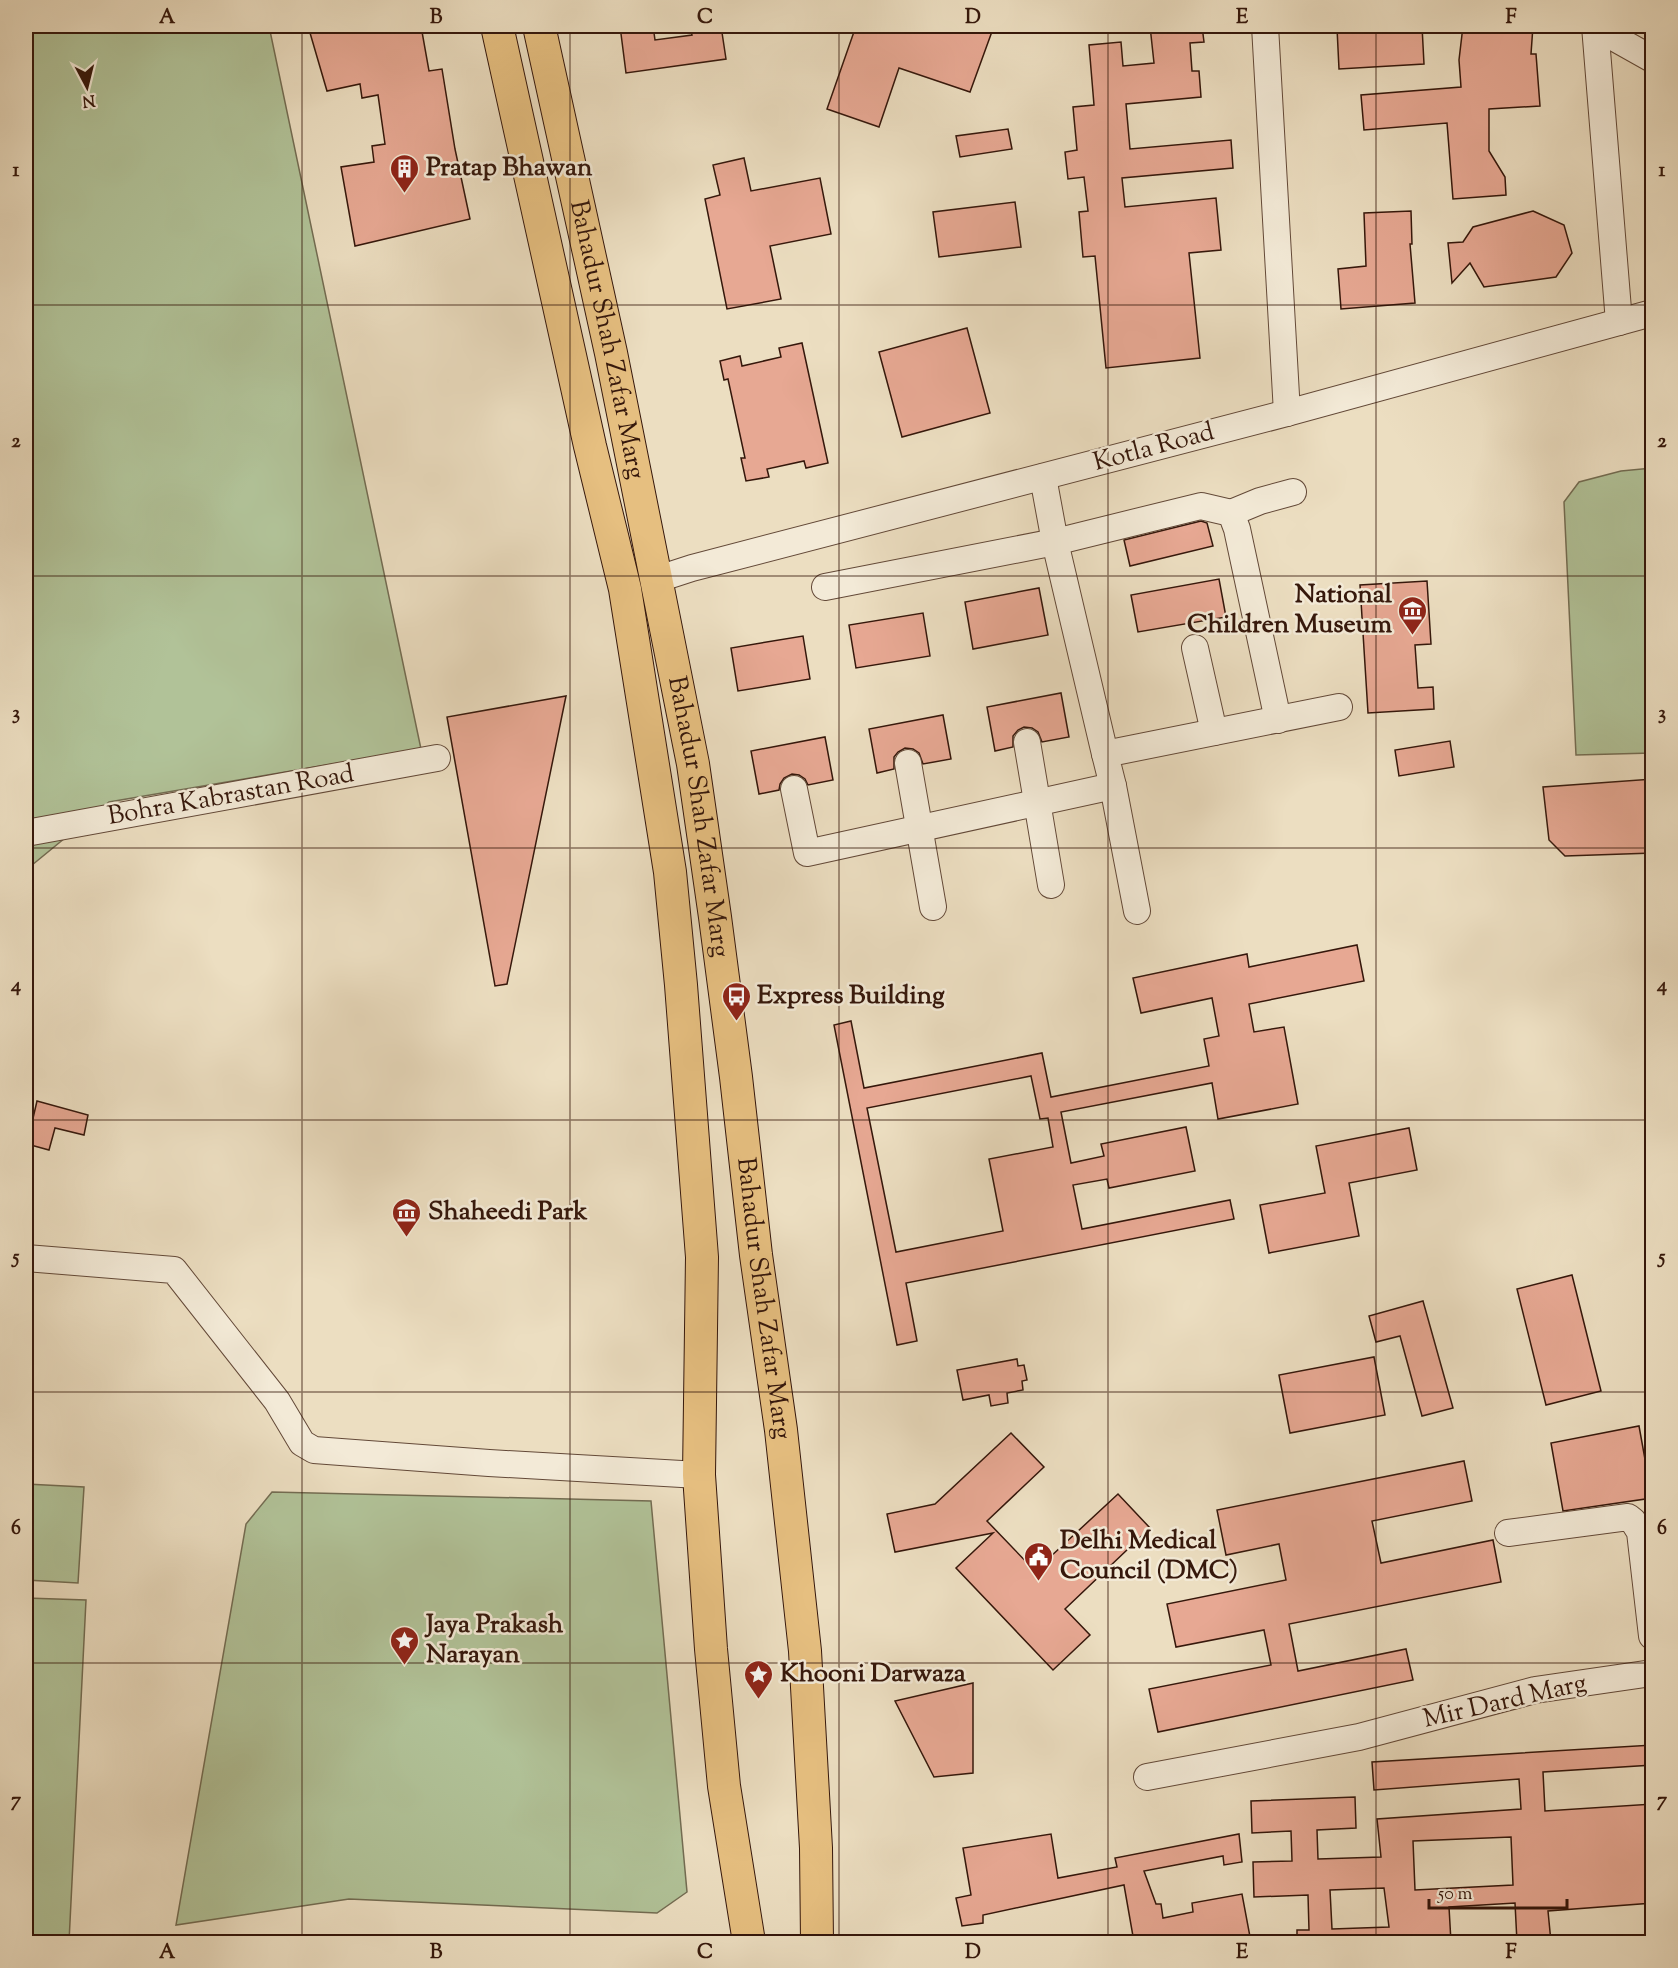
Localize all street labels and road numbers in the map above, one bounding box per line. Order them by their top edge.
street label: Bahadur Shah Zafar Marg [559,197,654,482]
street label: Kotla Road [1089,414,1219,482]
street label: Bahadur Shah Zafar Marg [657,673,739,960]
street label: Bohra Kabrastan Road [105,756,357,836]
street label: Bahadur Shah Zafar Marg [727,1155,800,1441]
street label: Mir Dard Marg [1420,1665,1590,1739]

